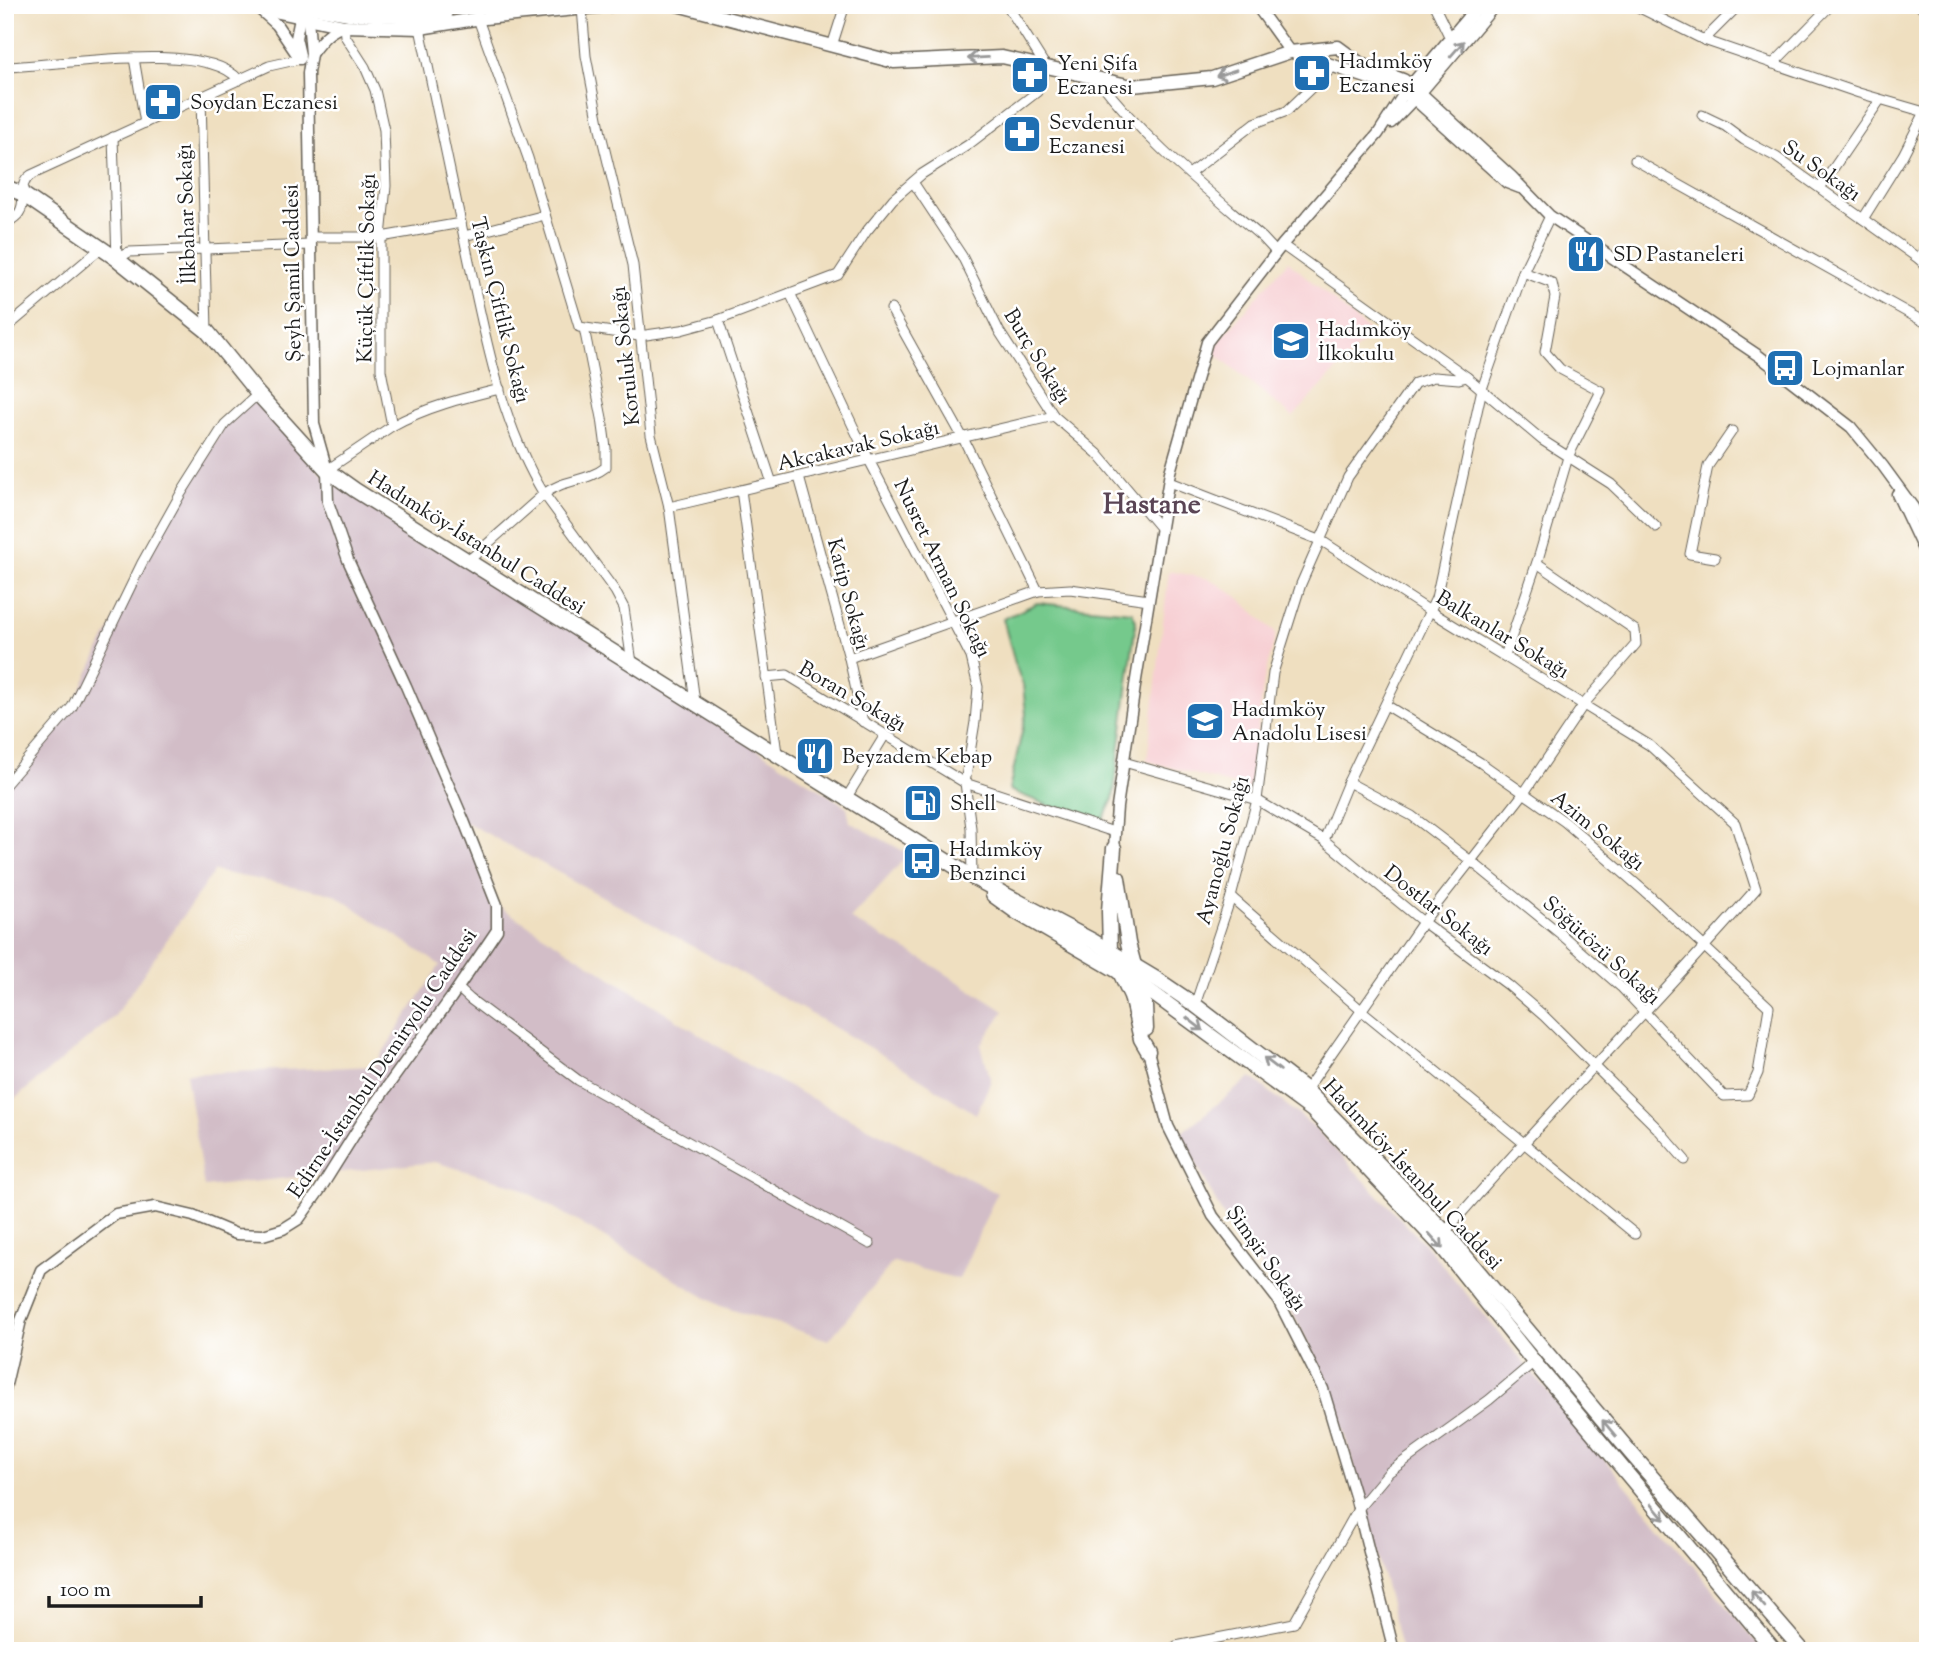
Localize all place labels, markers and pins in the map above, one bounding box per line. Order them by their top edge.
place label: Hadımköy Eczanesi [1339,48,1433,102]
place label: Yeni Şifa Eczanesi [1057,50,1138,104]
pharmacy icon: Hadımköy Eczanesi [1291,52,1333,94]
pharmacy icon: Yeni Şifa Eczanesi [1009,54,1051,96]
pharmacy icon: Soydan Eczanesi [142,81,184,123]
place label: Soydan Eczanesi [190,89,338,119]
place label: Sevdenur Eczanesi [1049,109,1135,163]
pharmacy icon: Sevdenur Eczanesi [1001,113,1043,155]
restaurant icon: SD Pastaneleri [1565,233,1607,275]
place label: SD Pastaneleri [1613,241,1744,271]
place label: Hadımköy İlkokulu [1318,316,1412,370]
school or university icon: Hadımköy İlkokulu [1270,320,1312,362]
bus stop icon: Lojmanlar [1764,347,1806,389]
place label: Lojmanlar [1812,355,1905,385]
place label: Hadımköy Anadolu Lisesi [1232,696,1367,750]
school or university icon: Hadımköy Anadolu Lisesi [1184,700,1226,742]
restaurant icon: Beyzadem Kebap [794,735,836,777]
place label: Beyzadem Kebap [842,743,992,773]
fuel station icon: Shell [902,782,944,824]
place label: Shell [950,790,996,820]
place label: Hadımköy Benzinci [949,836,1043,890]
bus stop icon: Hadımköy Benzinci [901,840,943,882]

